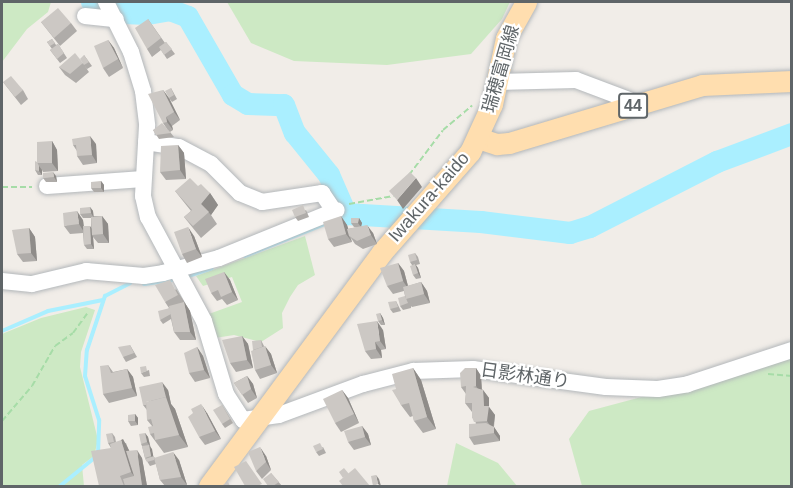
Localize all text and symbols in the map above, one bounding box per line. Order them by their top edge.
street label: 瑞穂富岡線 [478,23,524,115]
road number: 44 [618,93,648,119]
street label: Iwakura-kaido [384,148,474,246]
street label: 日影林通り [479,359,571,393]

